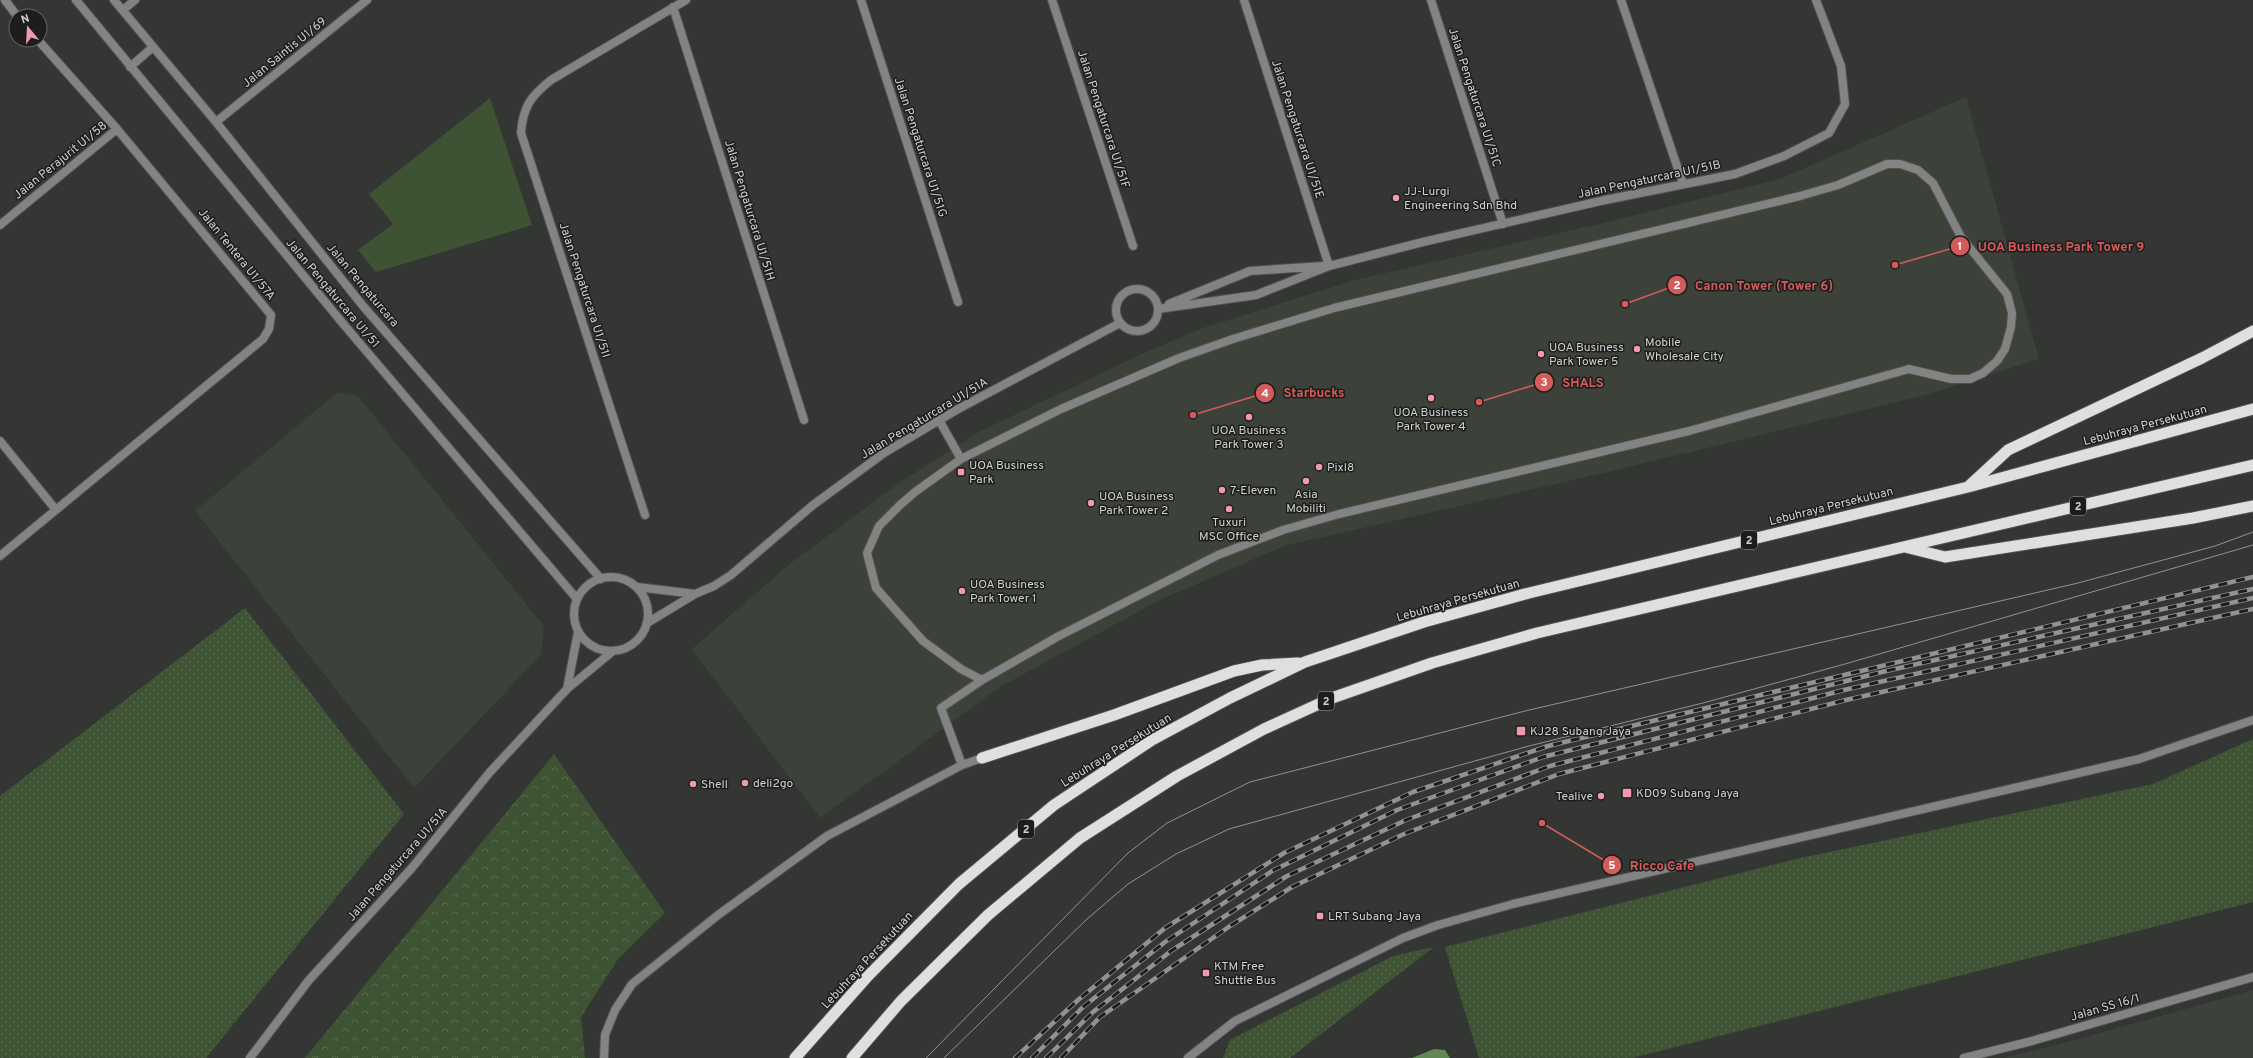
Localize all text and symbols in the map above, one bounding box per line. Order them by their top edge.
north arrow [8,8,48,48]
text: N [19,12,31,27]
street label: Jalan Saintis U1/69 [239,14,330,92]
street label: Jalan Pengaturcara U1/51C [1444,25,1504,169]
street label: Jalan Pengaturcara U1/51F [1073,48,1133,191]
street label: Jalan Pengaturcara U1/51E [1267,58,1327,201]
street label: Jalan Pengaturcara U1/51G [890,75,950,219]
street label: Jalan Perajurit U1/58 [11,118,111,203]
street label: Jalan Pengaturcara U1/51H [720,138,778,283]
street label: Jalan Pengaturcara U1/51B [1576,157,1722,203]
place label: JJ-Lurgi Engineering Sdn Bhd [1404,184,1517,214]
marker: JJ-Lurgi Engineering Sdn Bhd [1391,193,1401,203]
street label: Jalan Tentera U1/57A [194,205,278,304]
street label: Jalan Pengaturcara U1/51I [555,221,614,360]
callout: UOA Business Park Tower 9 [1950,234,2153,259]
street label: Jalan Pengaturcara U1/51 [282,236,383,352]
text: 1 [1958,239,1962,255]
street label: Jalan Pengaturcara [322,240,402,331]
text: UOA Business Park Tower 9 [1978,240,2144,256]
callout: Canon Tower (Tower 6) [1667,273,1841,298]
text: 2 [1673,278,1681,294]
text: Canon Tower (Tower 6) [1695,279,1833,295]
place label: Mobile Wholesale City [1645,335,1724,365]
place label: UOA Business Park Tower 5 [1549,340,1624,370]
marker: Mobile Wholesale City [1632,344,1642,354]
marker: UOA Business Park Tower 5 [1536,349,1546,359]
callout: SHALS [1534,370,1612,395]
street label: Jalan Pengaturcara U1/51A [858,374,991,463]
text: 3 [1540,375,1548,391]
text: SHALS [1562,376,1604,392]
callout: Starbucks [1255,380,1352,405]
text: 4 [1261,386,1269,402]
text: Starbucks [1283,386,1345,402]
marker: UOA Business Park Tower 4 [1426,393,1436,403]
street label: Lebuhraya Persekutuan [2082,402,2209,450]
place label: UOA Business Park Tower 4 [1394,405,1468,435]
marker: UOA Business Park Tower 3 [1244,412,1254,422]
place label: UOA Business Park Tower 3 [1212,423,1286,453]
place label: UOA Business Park [969,458,1044,488]
place label: Pixl8 [1327,460,1354,476]
marker: Pixl8 [1314,462,1324,472]
marker: UOA Business Park [956,467,966,477]
marker: Asia Mobiliti [1301,476,1311,486]
place label: 7-Eleven [1230,483,1276,499]
street label: Lebuhraya Persekutuan [1767,484,1895,530]
marker: 7-Eleven [1217,485,1227,495]
place label: Asia Mobiliti [1286,487,1326,517]
place label: UOA Business Park Tower 2 [1099,489,1174,519]
road number: 2 [2070,497,2086,515]
marker: UOA Business Park Tower 2 [1086,498,1096,508]
marker: Tuxuri MSC Office [1224,504,1234,514]
place label: Tuxuri MSC Office [1199,515,1259,545]
road number: 2 [1741,531,1757,549]
street label: Lebuhraya Persekutuan [1395,576,1522,626]
place label: UOA Business Park Tower 1 [970,577,1045,607]
marker: UOA Business Park Tower 1 [957,586,967,596]
road number: 2 [1318,692,1334,710]
street label: Lebuhraya Persekutuan [1058,710,1175,791]
place label: KJ28 Subang Jaya [1530,724,1631,740]
marker: KJ28 Subang Jaya [1515,725,1527,737]
place label: deli2go [753,776,793,792]
place label: Shell [701,777,728,793]
marker: deli2go [740,778,750,788]
marker: Shell [688,779,698,789]
place label: KD09 Subang Jaya [1636,786,1739,802]
marker: KD09 Subang Jaya [1621,787,1633,799]
place label: Tealive [1556,789,1593,805]
marker: Tealive [1596,791,1606,801]
street label: Jalan Pengaturcara U1/51A [344,804,452,925]
road number: 2 [1018,820,1034,838]
callout: Ricco Cafe [1602,853,1702,878]
text: 5 [1608,858,1616,874]
text: Ricco Cafe [1630,859,1694,875]
street label: Lebuhraya Persekutuan [818,909,917,1013]
place label: LRT Subang Jaya [1328,909,1421,925]
marker: LRT Subang Jaya [1315,911,1325,921]
place label: KTM Free Shuttle Bus [1214,959,1276,989]
marker: KTM Free Shuttle Bus [1201,968,1211,978]
street label: Jalan SS 16/1 [2069,990,2142,1025]

